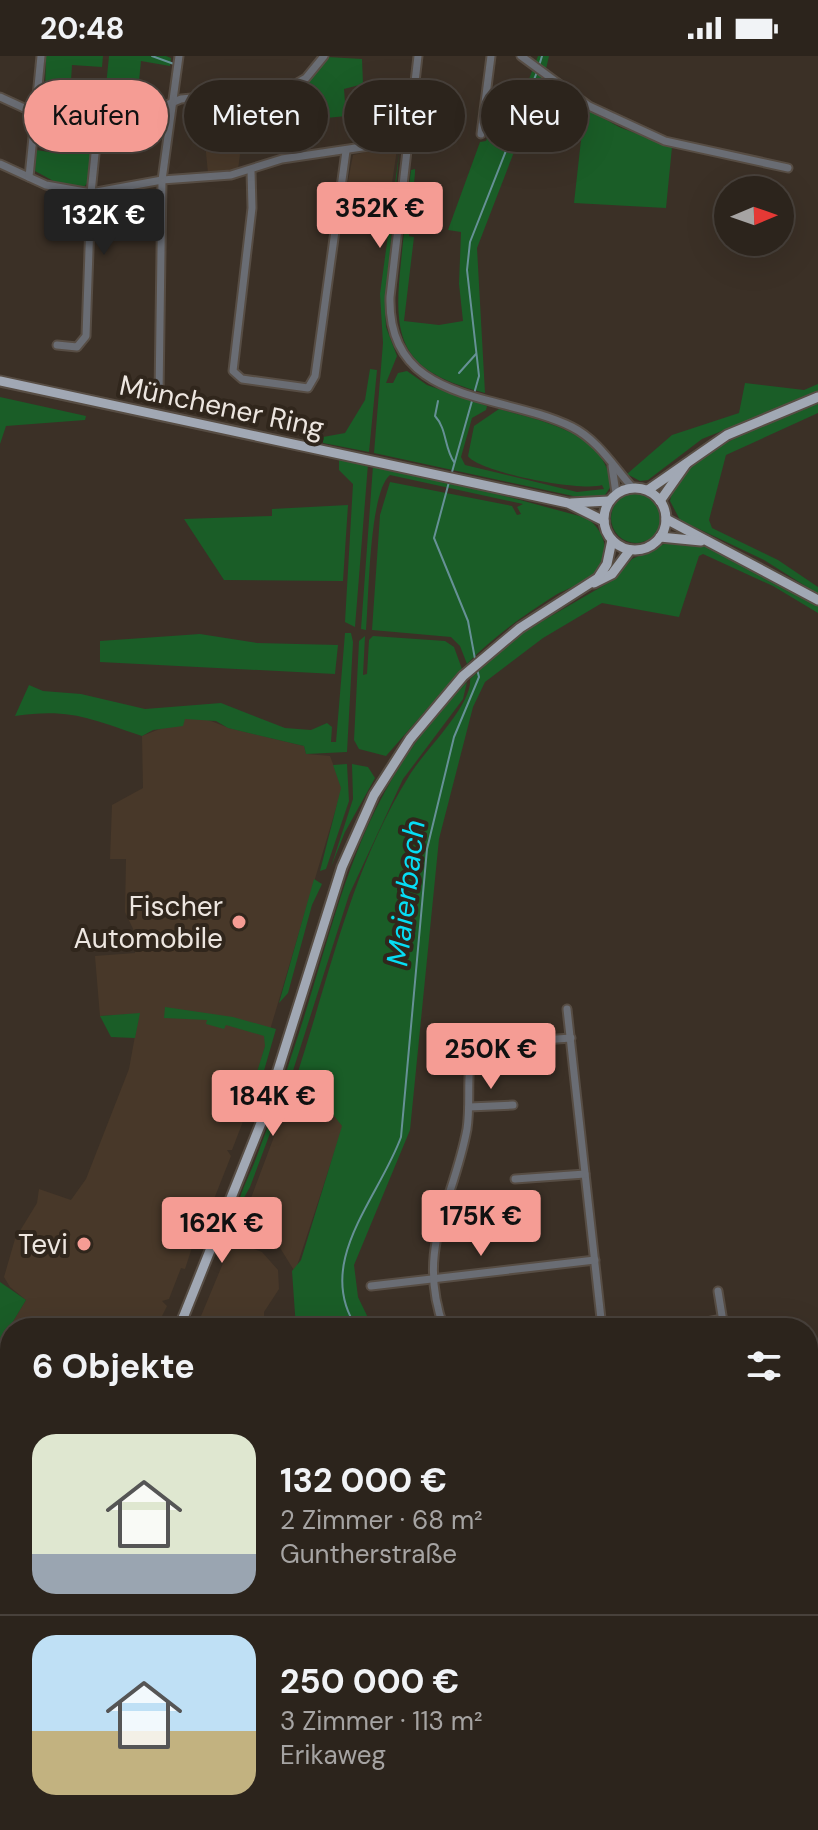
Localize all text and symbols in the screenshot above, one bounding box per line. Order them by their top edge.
text: 20:48 [40,9,124,48]
chip: Kaufen [24,80,168,152]
chip: Mieten [184,80,328,152]
chip: Filter [344,80,465,152]
chip: Neu [481,80,588,152]
north arrow [714,176,794,256]
map controls [714,176,794,256]
pin: 352K € [315,182,445,250]
pin: 132K € [39,189,169,257]
text: 352K € [335,191,425,225]
text: 132K € [62,198,146,232]
street label: Münchener Ring [116,367,328,446]
water label: Maierbach [377,818,434,968]
place label: Fischer Automobile [74,888,223,957]
marker: Fischer Automobile [230,913,248,931]
pin: 250K € [426,1023,556,1091]
text: 250K € [444,1032,538,1066]
pin: 184K € [208,1070,338,1138]
text: 184K € [230,1079,316,1113]
pin: 175K € [416,1190,546,1258]
pin: 162K € [157,1197,287,1265]
text: 175K € [440,1199,522,1233]
text: 162K € [180,1206,264,1240]
place label: Tevi [18,1226,68,1263]
marker: Tevi [75,1235,93,1253]
text: 6 Objekte [32,1344,195,1389]
icon: filters [742,1344,786,1388]
text: 132 000 € [280,1458,447,1503]
icon: home [96,1466,192,1562]
text: 2 Zimmer · 68 m² [280,1503,483,1537]
text: Guntherstraße [280,1537,457,1571]
text: 250 000 € [280,1659,459,1704]
icon: home [96,1667,192,1763]
text: 3 Zimmer · 113 m² [280,1704,483,1738]
text: Erikaweg [280,1738,386,1772]

